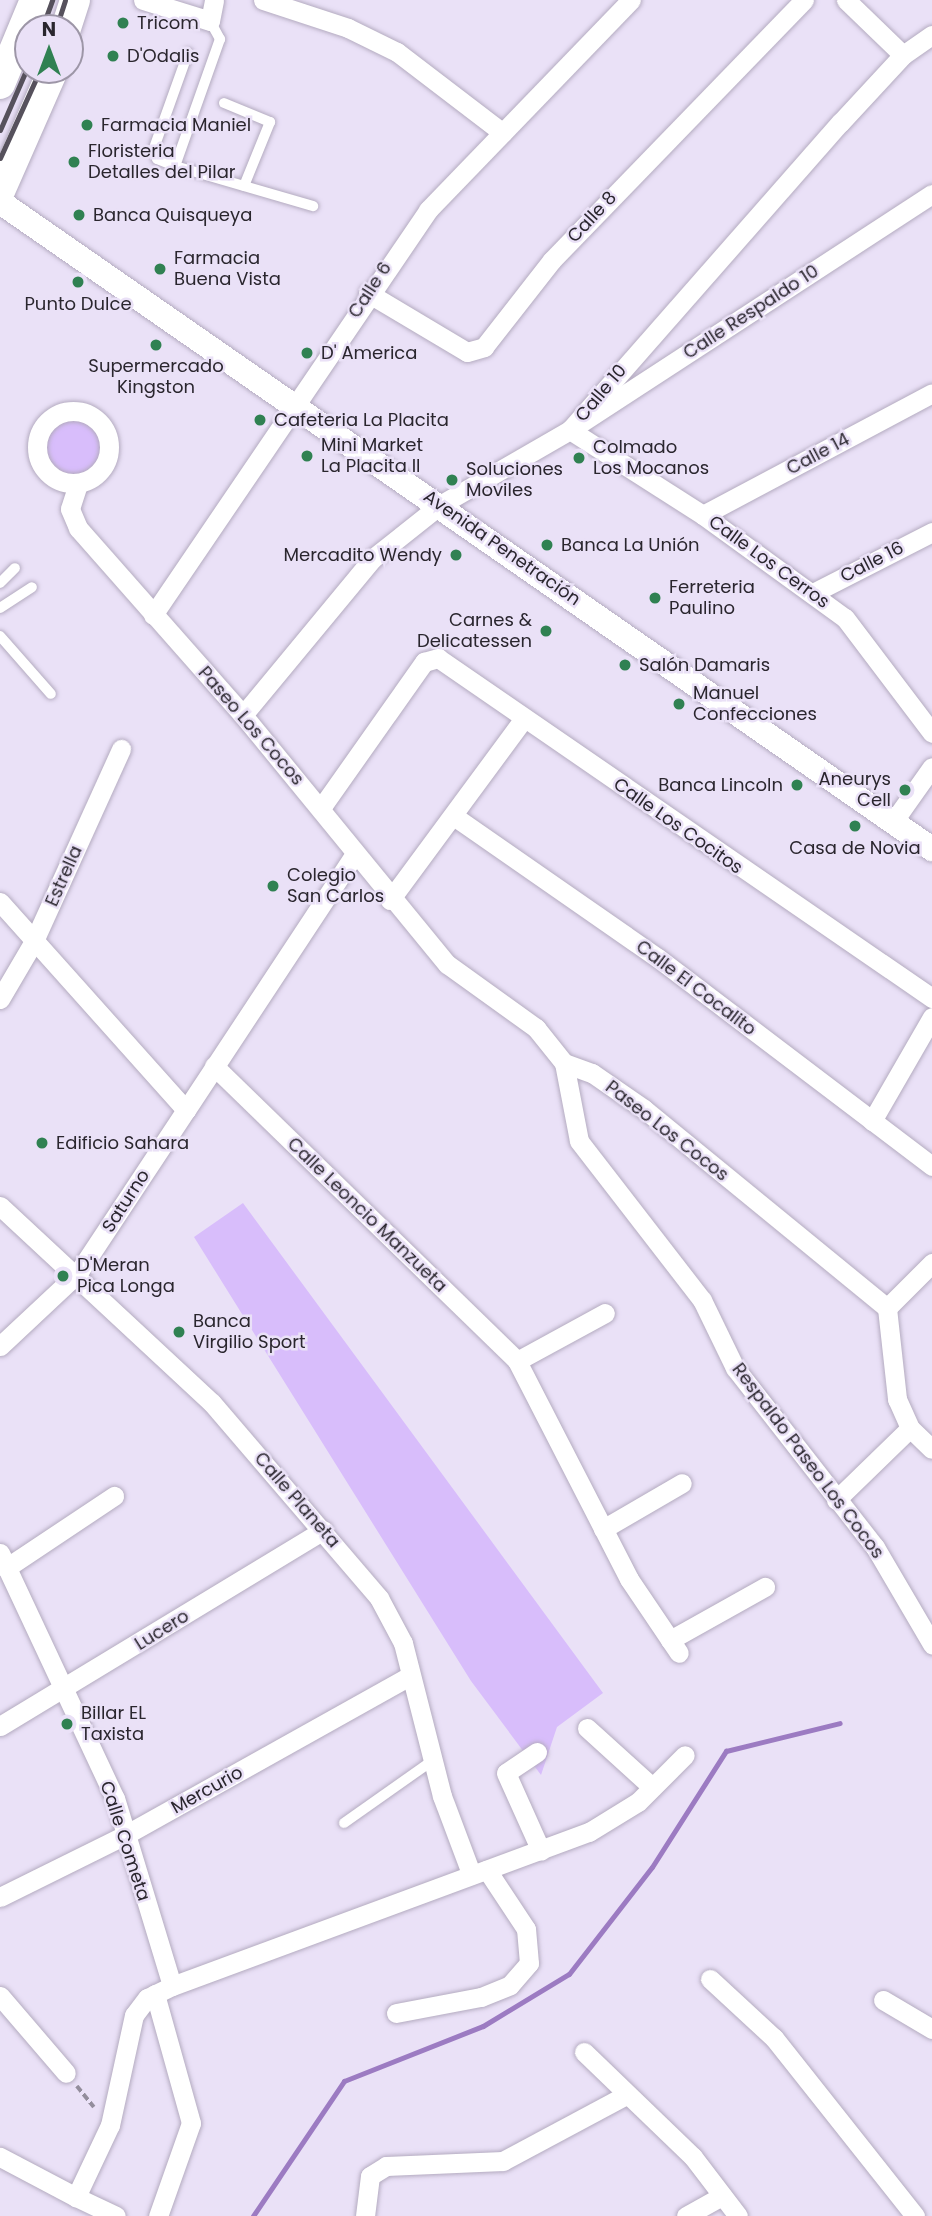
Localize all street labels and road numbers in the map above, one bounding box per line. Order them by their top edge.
street label: Calle 8 [563,187,621,247]
street label: Calle 6 [344,258,396,322]
street label: Calle Respaldo 10 [679,260,823,364]
street label: Calle 10 [571,360,631,426]
street label: Calle 14 [783,429,853,479]
street label: Avenida Penetración [419,486,585,610]
street label: Calle Los Cerros [704,511,834,613]
street label: Calle 16 [837,537,907,587]
street label: Paseo Los Cocos [194,662,308,790]
street label: Calle Los Cocitos [609,773,747,879]
street label: Estrella [41,842,87,910]
street label: Calle El Cocalito [632,936,760,1040]
street label: Paseo Los Cocos [601,1076,733,1186]
street label: Calle Leoncio Manzueta [283,1133,451,1297]
street label: Saturno [98,1166,154,1236]
street label: Respaldo Paseo Los Cocos [727,1359,889,1563]
street label: Calle Planeta [250,1448,344,1552]
street label: Lucero [131,1605,193,1655]
street label: Mercurio [167,1762,247,1818]
street label: Calle Cometa [95,1778,155,1904]

